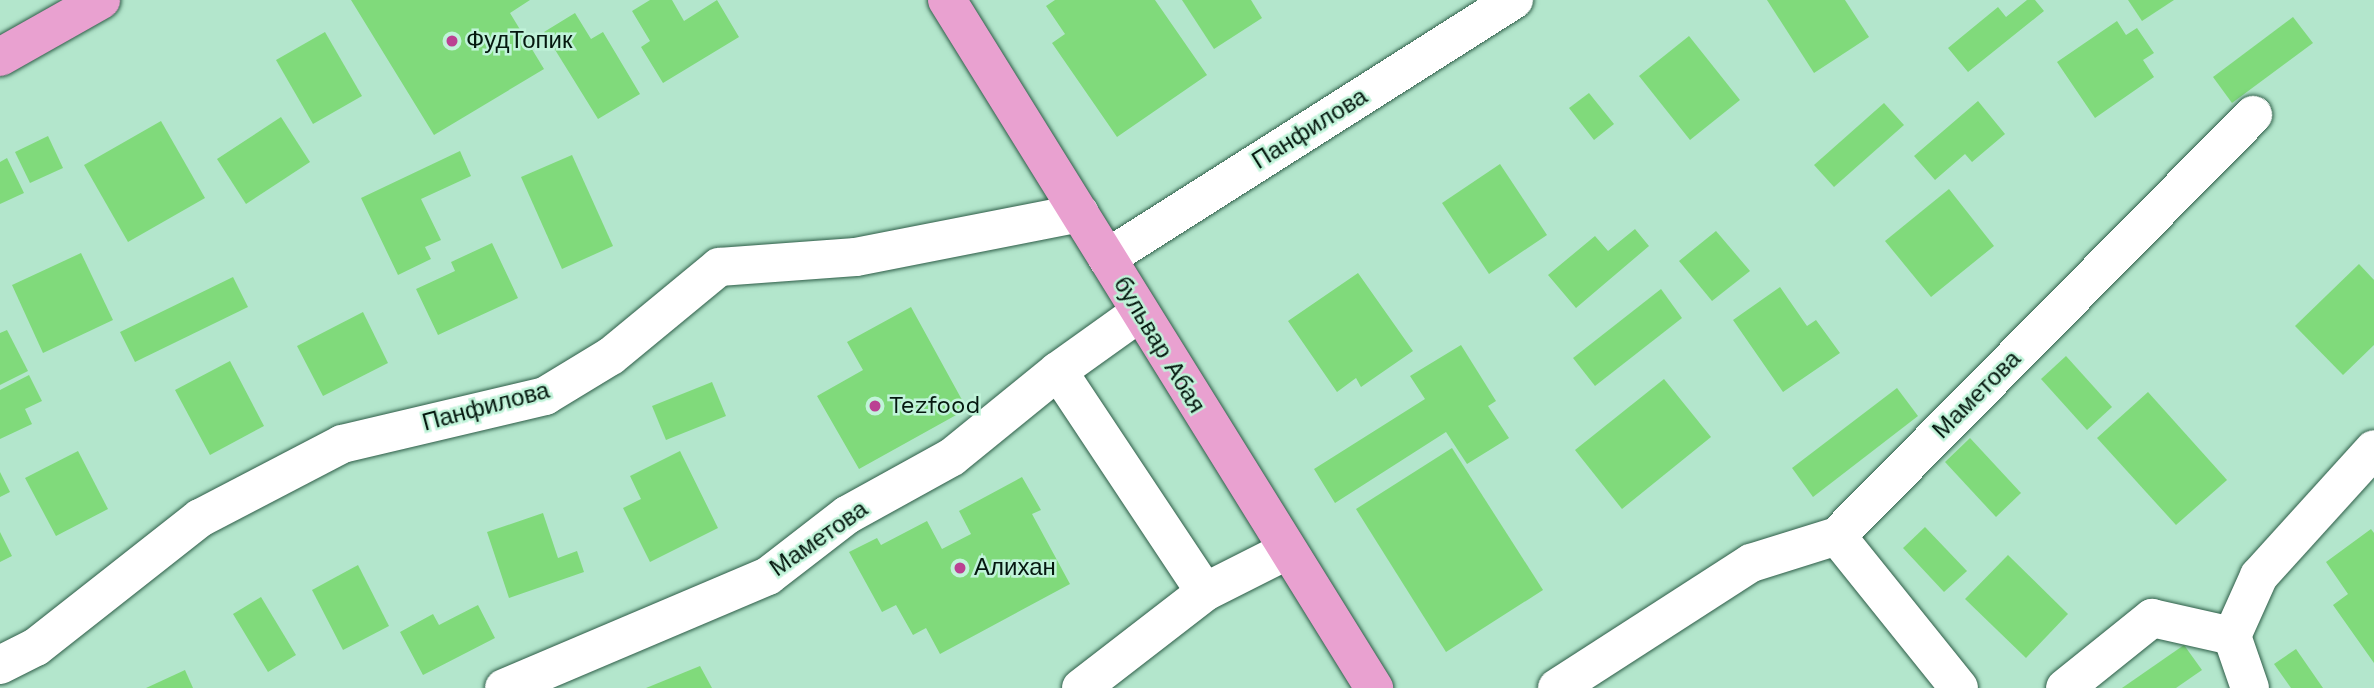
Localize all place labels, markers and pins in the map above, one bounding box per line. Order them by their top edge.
place label: ФудТопик [466,27,572,55]
marker: ФудТопик [444,33,460,49]
place label: Tezfood [889,392,980,420]
marker: Tezfood [867,398,883,414]
place label: Алихан [974,554,1056,582]
marker: Алихан [952,560,968,576]

